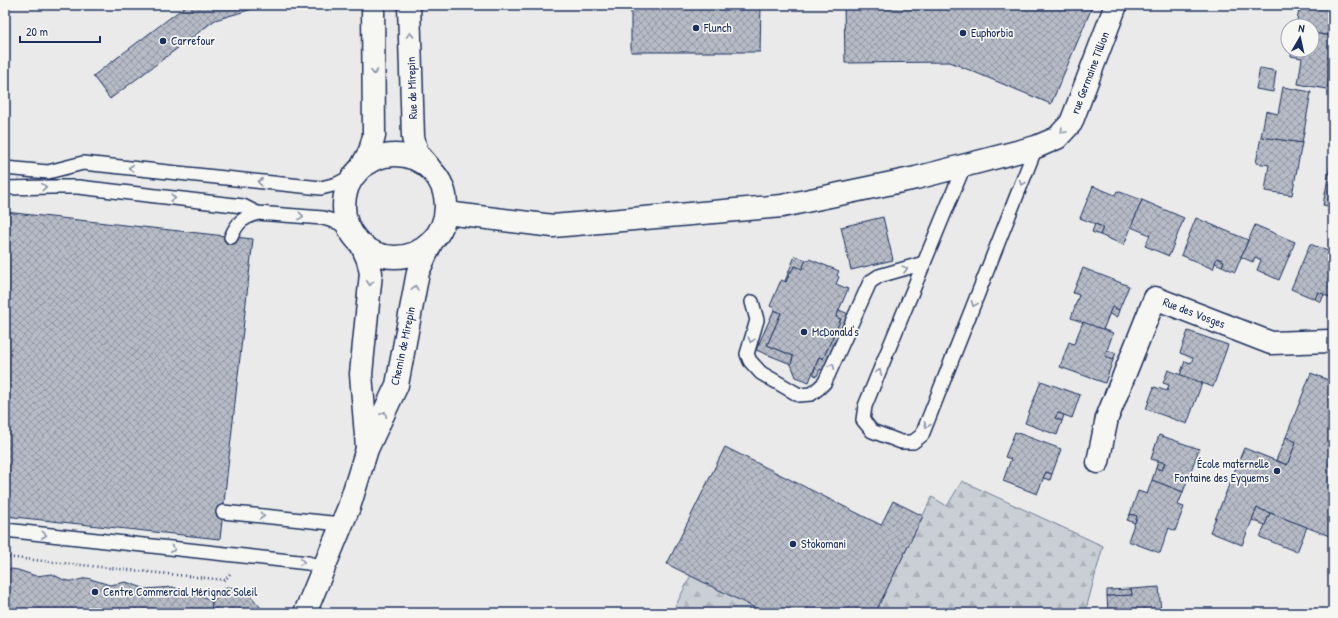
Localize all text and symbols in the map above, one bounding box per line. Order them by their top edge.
scale bar [20,18,100,44]
north arrow [1280,18,1320,58]
place label: Flunch [703,19,732,36]
text: N [1298,21,1306,36]
text: 20 m [26,23,48,40]
marker: Flunch [691,23,701,33]
place label: Euphorbia [971,24,1013,41]
marker: Euphorbia [958,28,968,38]
street label: rue Germaine Tillion [1066,29,1113,117]
place label: Carrefour [171,32,215,49]
one-way arrow [406,32,415,38]
marker: Carrefour [158,36,168,46]
street label: Rue de Mirepin [402,56,421,120]
one-way arrow [370,69,378,75]
one-way arrow [1061,126,1068,133]
one-way arrow [128,164,134,173]
one-way arrow [257,178,263,187]
one-way arrow [1019,179,1027,187]
one-way arrow [41,183,47,191]
one-way arrow [170,193,176,202]
one-way arrow [298,212,304,221]
one-way arrow [901,265,908,273]
one-way arrow [365,280,374,286]
one-way arrow [410,285,419,291]
street label: Rue des Vosges [1161,293,1228,332]
one-way arrow [971,301,979,308]
street label: Chemin de Mirepin [386,305,419,387]
place label: McDonald's [812,323,859,340]
marker: McDonald's [799,327,809,337]
one-way arrow [747,336,756,343]
one-way arrow [827,363,835,370]
one-way arrow [874,369,882,376]
one-way arrow [379,410,387,418]
one-way arrow [923,421,931,428]
place label: École maternelle Fontaine des Eyquems [1174,455,1269,486]
marker: École maternelle Fontaine des Eyquems [1272,466,1282,476]
one-way arrow [259,512,265,521]
one-way arrow [41,530,47,539]
place label: Stokomani [801,535,846,552]
marker: Stokomani [788,539,798,549]
one-way arrow [170,544,176,553]
one-way arrow [299,557,305,566]
place label: Centre Commercial Mérignac Soleil [103,583,258,600]
marker: Centre Commercial Mérignac Soleil [90,587,100,597]

